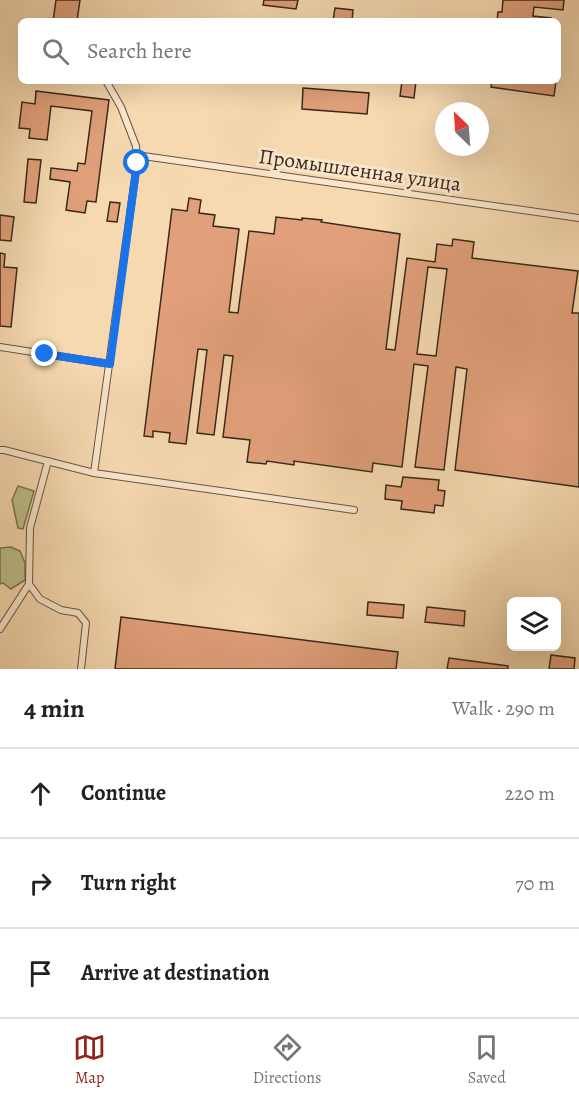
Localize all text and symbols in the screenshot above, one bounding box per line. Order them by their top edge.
search box [18,18,561,84]
icon: search [39,35,72,68]
text: Search here [87,36,192,66]
north arrow [435,102,489,156]
street label: Промышленная улица [257,142,463,198]
route start [123,149,149,175]
route end [31,340,57,366]
map controls [507,597,561,651]
button: layers [507,597,561,651]
text: 4 min [24,691,85,726]
text: Walk · 290 m [452,695,555,722]
icon: ahead [24,777,57,810]
text: Continue [81,778,166,808]
text: 220 m [505,780,555,807]
icon: right [24,867,57,900]
text: Turn right [81,868,177,898]
text: 70 m [515,870,555,897]
icon: arrive [24,957,57,990]
text: Arrive at destination [81,958,270,988]
tab: Map [73,1031,106,1089]
tab: Directions [253,1031,321,1089]
tab: Saved [468,1031,506,1089]

